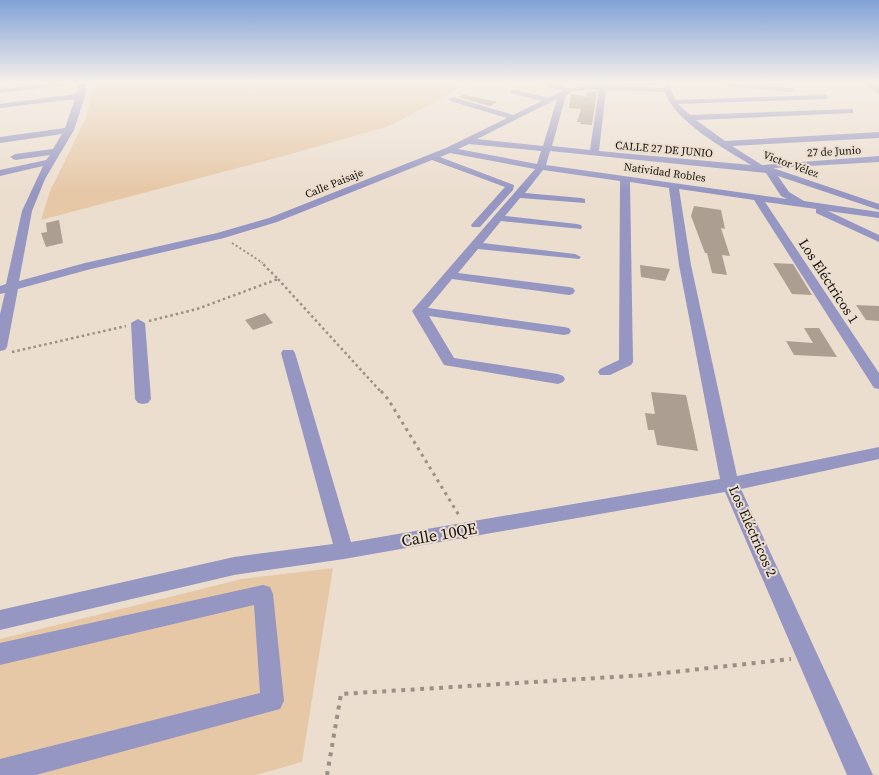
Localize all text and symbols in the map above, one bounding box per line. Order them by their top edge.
street label: CALLE 27 DE JUNIO [615,138,714,161]
street label: 27 de Junio [807,143,861,160]
street label: Victor Vélez [761,147,821,181]
street label: Natividad Robles [623,159,707,186]
street label: Calle Paisaje [303,165,366,202]
street label: Los Eléctricos 1 [794,235,864,327]
street label: Los Eléctricos 2 [724,482,782,580]
street label: Calle 10QE [400,516,479,551]

